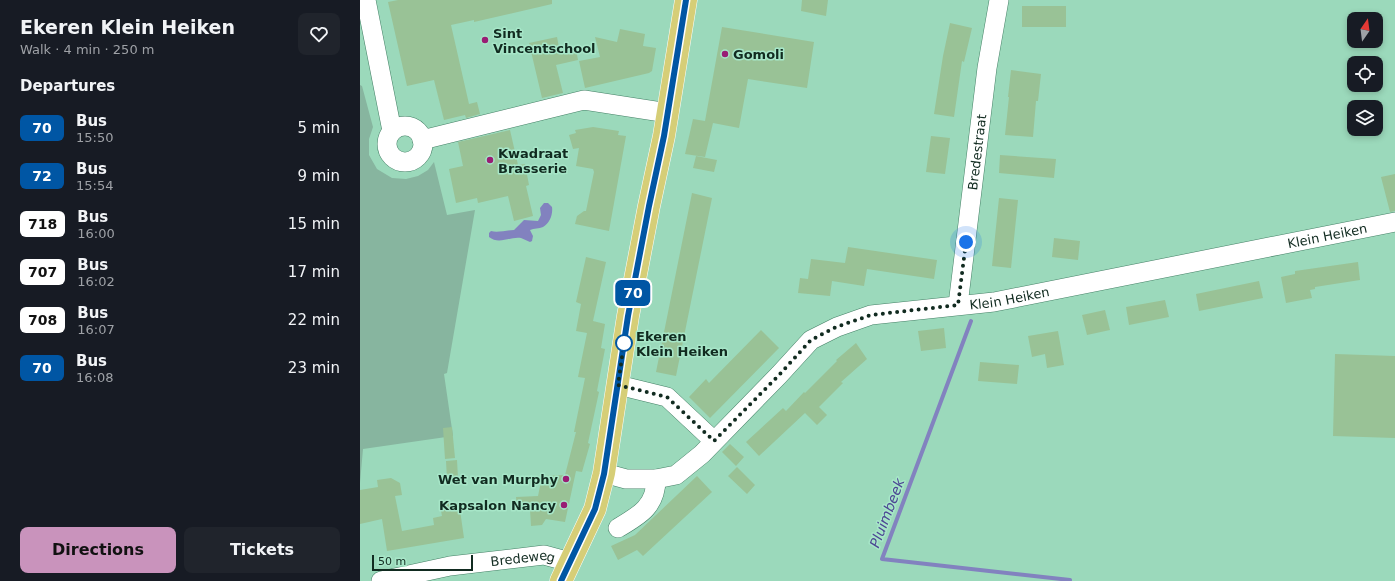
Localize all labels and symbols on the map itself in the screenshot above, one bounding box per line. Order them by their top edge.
north arrow [1347,12,1383,48]
place label: Sint Vincentschool [493,26,596,56]
marker: Sint Vincentschool [480,35,490,45]
place label: Gomoli [733,47,784,62]
marker: Gomoli [720,49,730,59]
street label: Bredestraat [965,113,989,191]
place label: Kwadraat Brasserie [498,146,568,176]
marker: Kwadraat Brasserie [485,155,495,165]
street label: Klein Heiken [1286,220,1368,251]
your location [956,232,976,252]
line badge: 70 [615,280,651,306]
street label: Klein Heiken [969,284,1051,312]
place label: Ekeren Klein Heiken [636,329,728,359]
marker: Ekeren Klein Heiken [615,334,633,352]
place label: Wet van Murphy [438,472,559,487]
marker: Wet van Murphy [561,474,571,484]
water label: Pluimbeek [866,475,908,550]
place label: Kapsalon Nancy [439,498,557,513]
marker: Kapsalon Nancy [559,500,569,510]
street label: Bredeweg [490,547,557,569]
scale bar [372,553,473,572]

